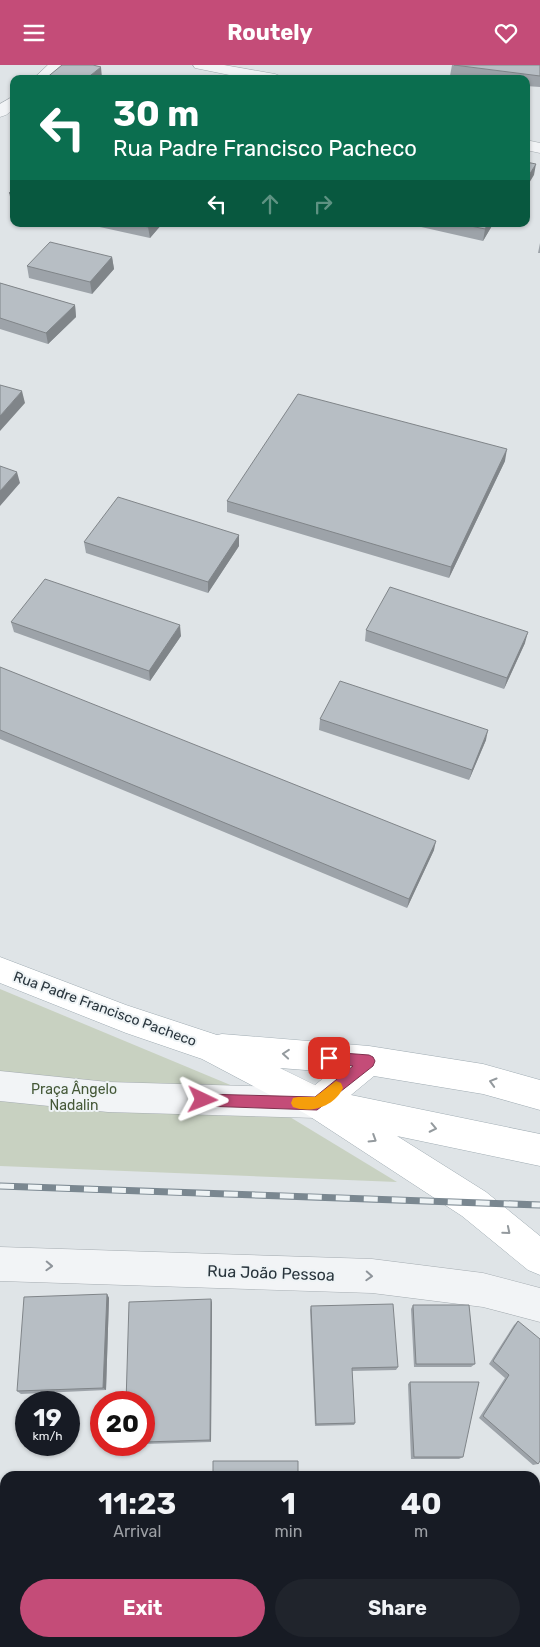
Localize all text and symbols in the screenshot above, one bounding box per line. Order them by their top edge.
icon: menu [20,19,48,47]
text: Routely [227,19,313,46]
icon: heart [492,19,520,47]
text: 30 m [113,93,199,135]
icon: left [30,95,95,160]
text: Rua Padre Francisco Pacheco [113,135,417,162]
icon: left [203,190,231,218]
icon: ahead [256,190,284,218]
icon: right [309,190,337,218]
street label: Rua Padre Francisco Pacheco [11,968,199,1050]
pin [308,1037,350,1079]
icon: arrive [315,1044,343,1072]
one-way arrow [281,1049,289,1060]
position arrow [176,1073,228,1125]
one-way arrow [489,1077,498,1087]
park label: Praça Ângelo Nadalin [31,1080,117,1114]
one-way arrow [429,1122,437,1132]
one-way arrow [367,1133,376,1142]
one-way arrow [501,1225,510,1234]
one-way arrow [45,1261,53,1271]
street label: Rua João Pessoa [207,1261,335,1285]
one-way arrow [365,1271,373,1282]
speed limit sign: 20 [90,1391,155,1456]
text: 19 [33,1403,62,1432]
text: km/h [33,1429,62,1443]
text: 11:23 [98,1486,176,1522]
text: 1 [281,1486,296,1522]
text: 40 [401,1486,442,1522]
text: Arrival [113,1522,161,1541]
text: min [275,1522,302,1541]
text: m [414,1522,428,1541]
button: Exit [20,1579,265,1637]
button: Share [275,1579,520,1637]

